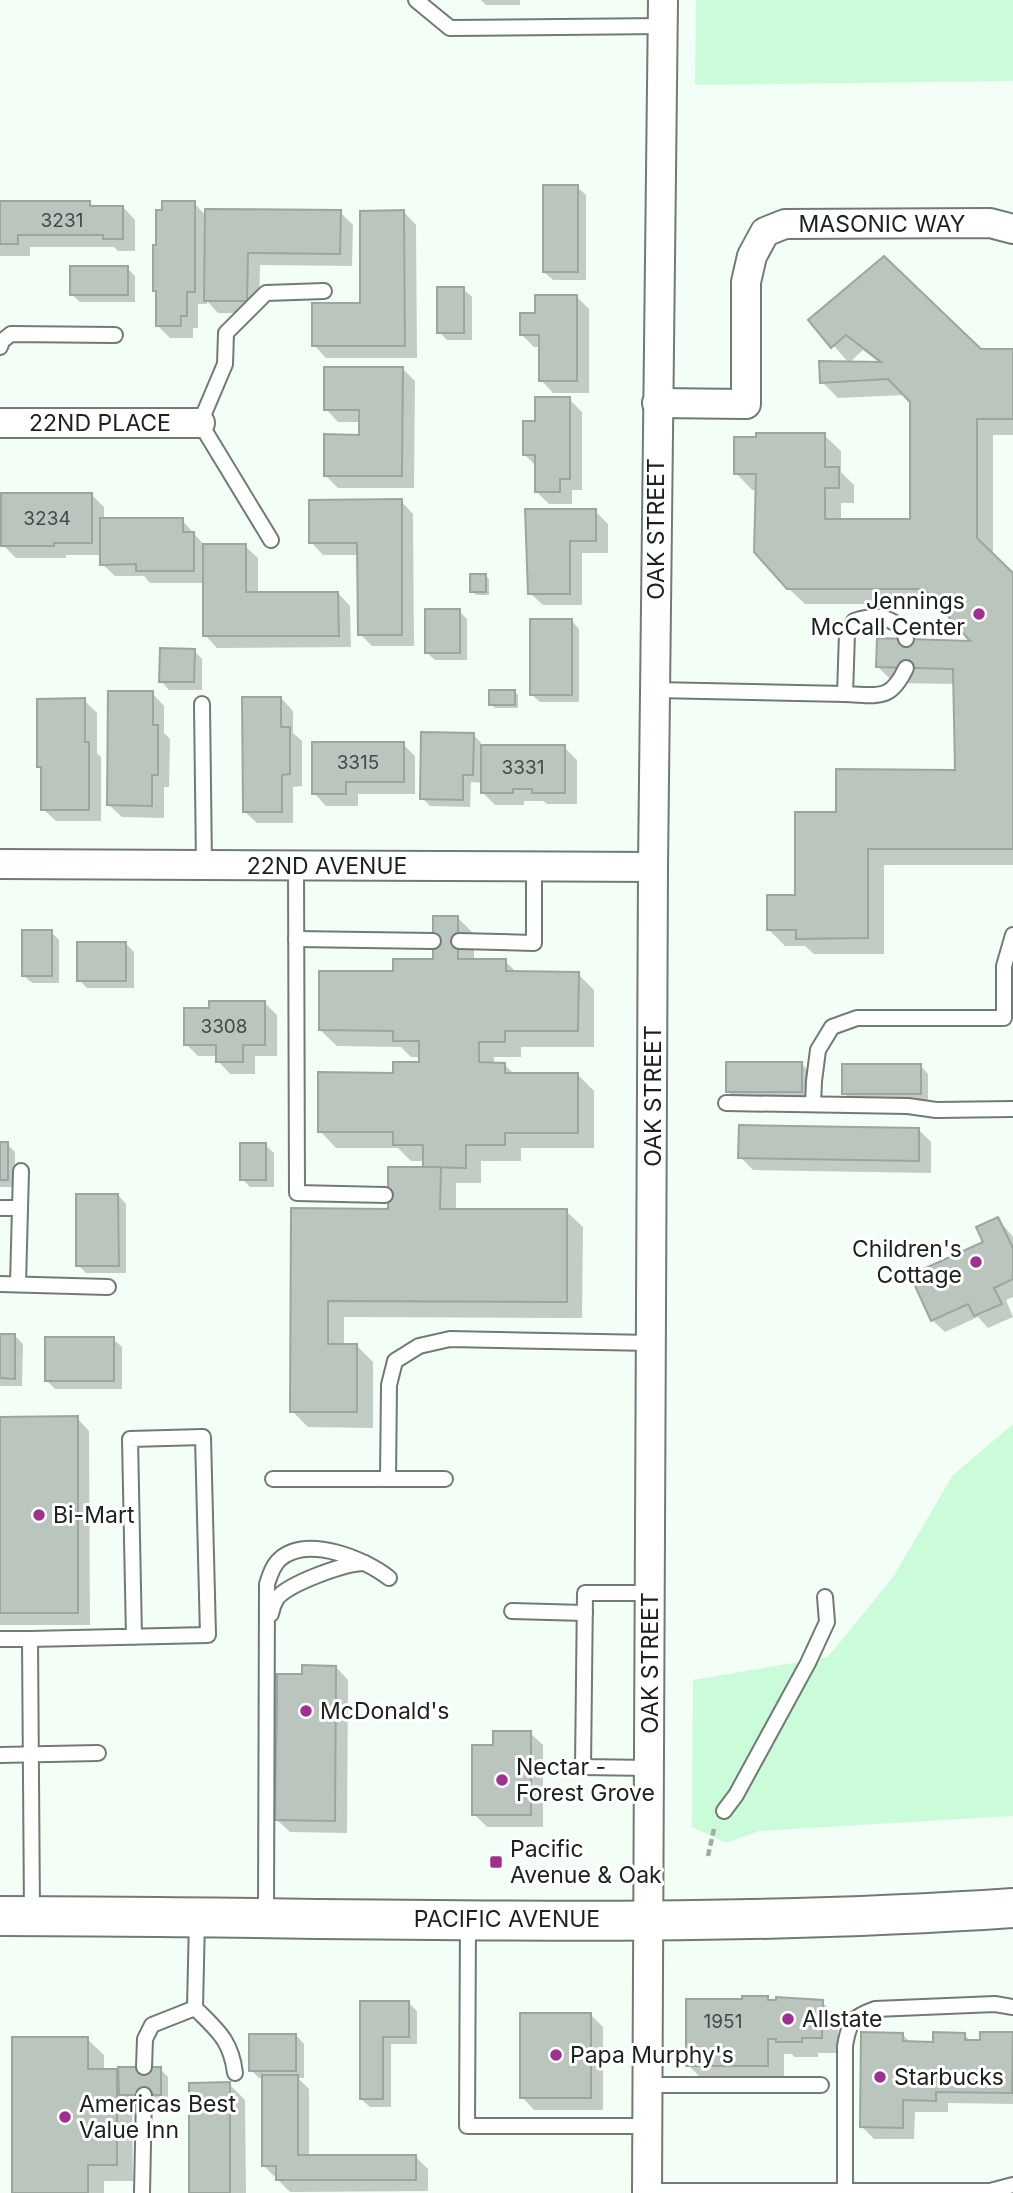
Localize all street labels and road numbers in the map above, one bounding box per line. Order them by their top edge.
street label: MASONIC WAY [799,210,966,238]
street label: 22ND PLACE [29,409,171,437]
street label: OAK STREET [642,458,670,600]
street label: 22ND AVENUE [247,852,407,880]
street label: OAK STREET [639,1025,667,1167]
street label: OAK STREET [636,1592,664,1734]
street label: PACIFIC AVENUE [414,1905,600,1933]

